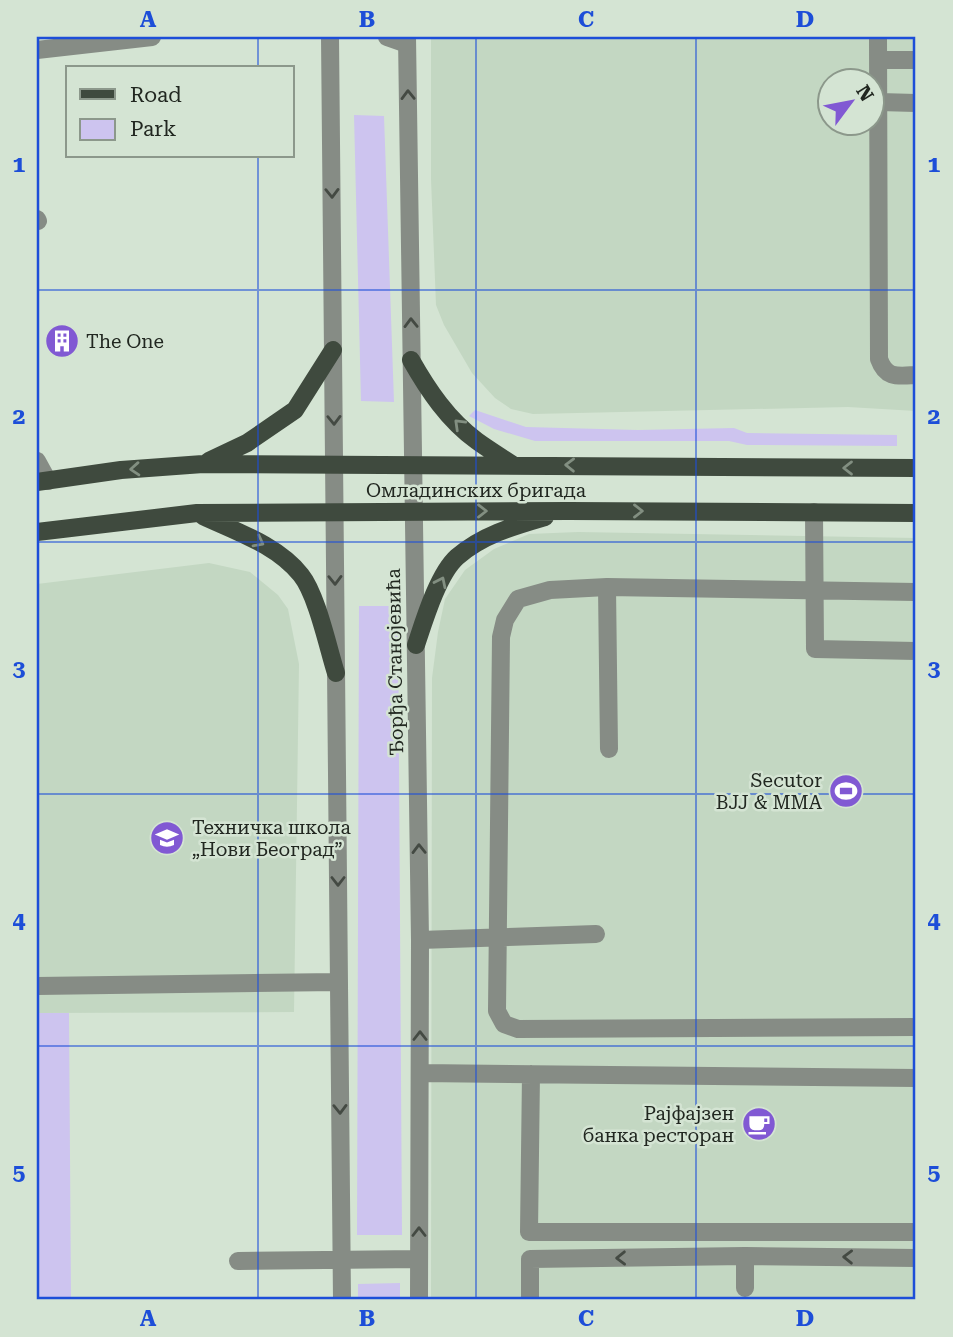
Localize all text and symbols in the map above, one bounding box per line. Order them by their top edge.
text: A [140,6,157,33]
text: B [359,6,375,33]
text: C [578,6,594,33]
text: D [796,6,814,33]
legend [66,66,294,158]
north arrow [816,66,886,136]
text: N [851,81,879,106]
text: Road [130,83,182,107]
one-way arrow [400,90,416,100]
text: Park [130,117,176,141]
text: 1 [13,151,26,178]
text: 1 [928,151,941,178]
one-way arrow [324,188,339,199]
one-way arrow [403,317,419,328]
building icon: The One [43,322,81,360]
place label: The One [86,330,164,353]
text: 2 [13,403,25,430]
text: 2 [928,403,940,430]
one-way arrow [326,415,341,426]
one-way arrow [454,420,467,433]
one-way arrow [564,458,575,473]
one-way arrow [842,460,853,476]
one-way arrow [129,461,140,476]
street label: Омладинских бригада [366,479,587,502]
one-way arrow [477,503,488,519]
one-way arrow [633,503,643,519]
one-way arrow [251,534,264,548]
street label: Ђорђа Станојевића [382,567,408,756]
one-way arrow [327,575,343,586]
one-way arrow [433,577,447,589]
text: 3 [13,655,26,682]
text: 3 [928,655,941,682]
place label: Secutor BJJ & MMA [716,769,823,814]
sports icon: Secutor BJJ & MMA [827,772,865,810]
place label: Техничка школа „Нови Београд” [192,816,351,861]
school or university icon: Техничка школа „Нови Београд” [148,819,186,857]
one-way arrow [411,843,426,854]
one-way arrow [330,876,346,887]
text: 4 [13,907,26,934]
text: 4 [928,907,941,934]
one-way arrow [412,1031,428,1041]
place label: Рајфајзен банка ресторан [583,1102,734,1147]
one-way arrow [332,1104,348,1114]
cafe icon: Рајфајзен банка ресторан [740,1105,778,1143]
text: 5 [13,1159,26,1186]
text: 5 [928,1159,941,1186]
one-way arrow [411,1226,427,1237]
one-way arrow [842,1249,853,1265]
one-way arrow [615,1250,625,1266]
text: A [140,1305,157,1332]
text: B [359,1305,375,1332]
text: C [578,1305,594,1332]
text: D [796,1305,814,1332]

